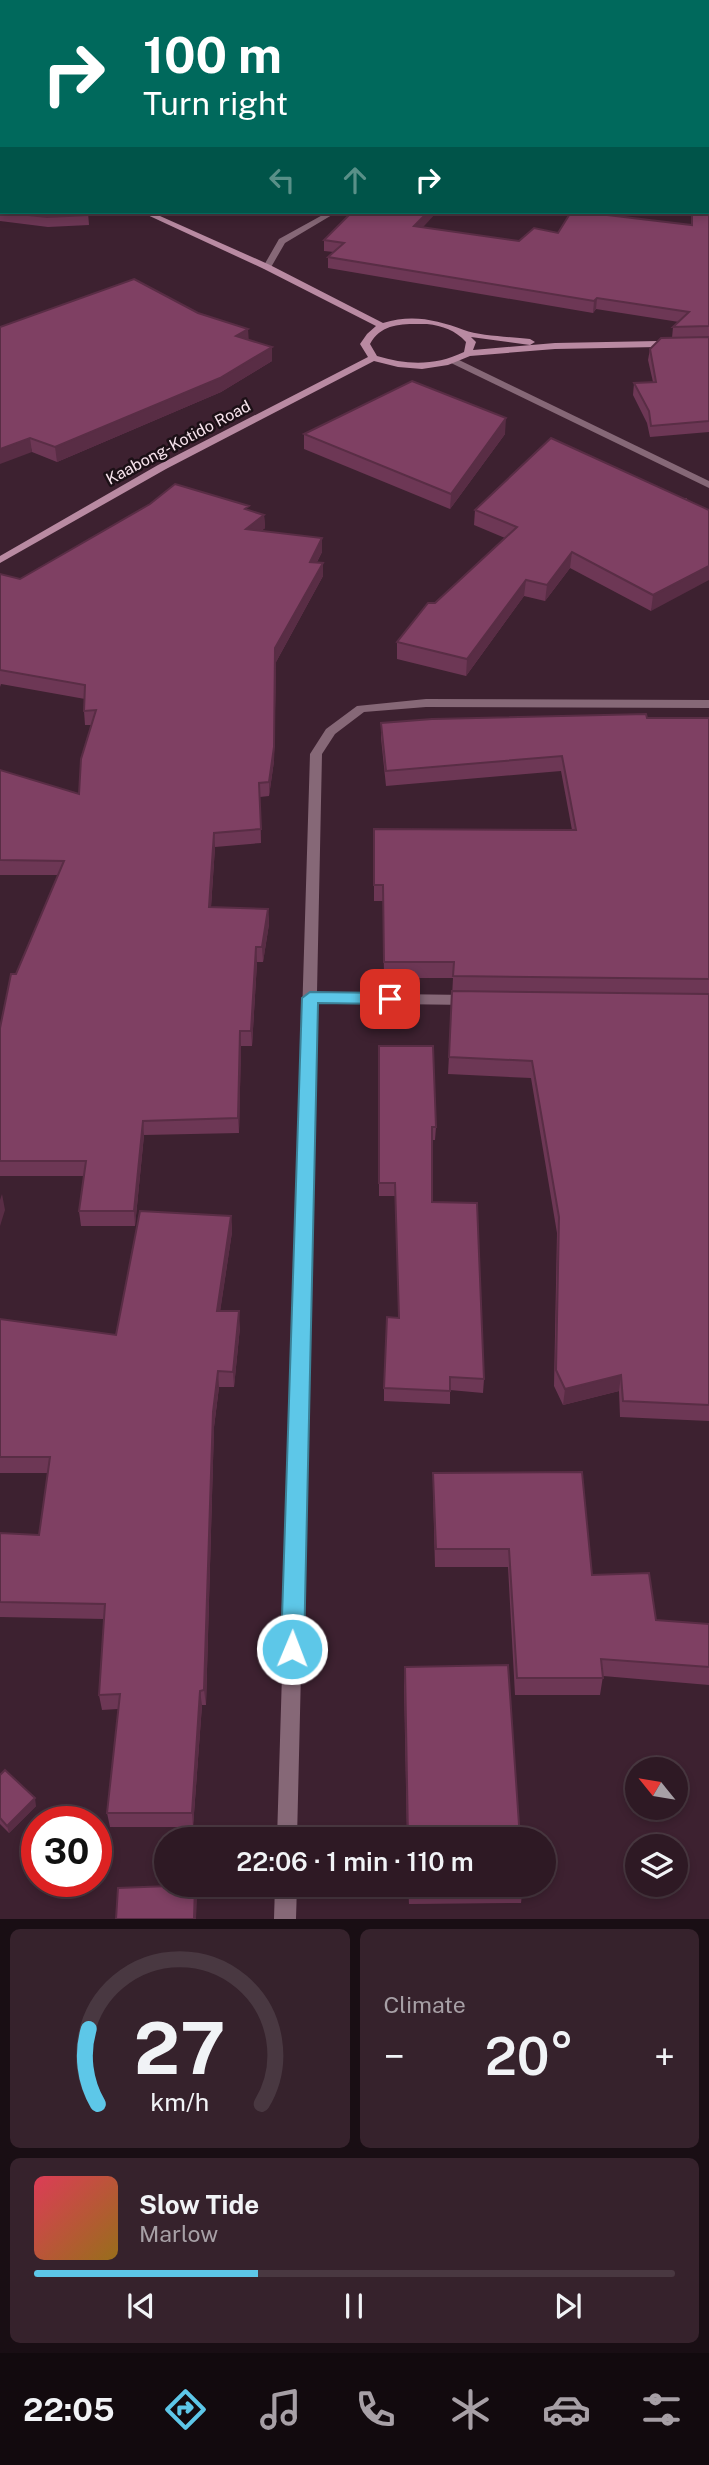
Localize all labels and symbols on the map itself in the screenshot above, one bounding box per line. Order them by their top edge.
street label: Kaabong-Kotido Road [103,396,254,489]
pin [360,969,420,1029]
position arrow [255,1612,329,1686]
north arrow [625,1757,688,1820]
speed limit sign: 30 [21,1806,112,1897]

